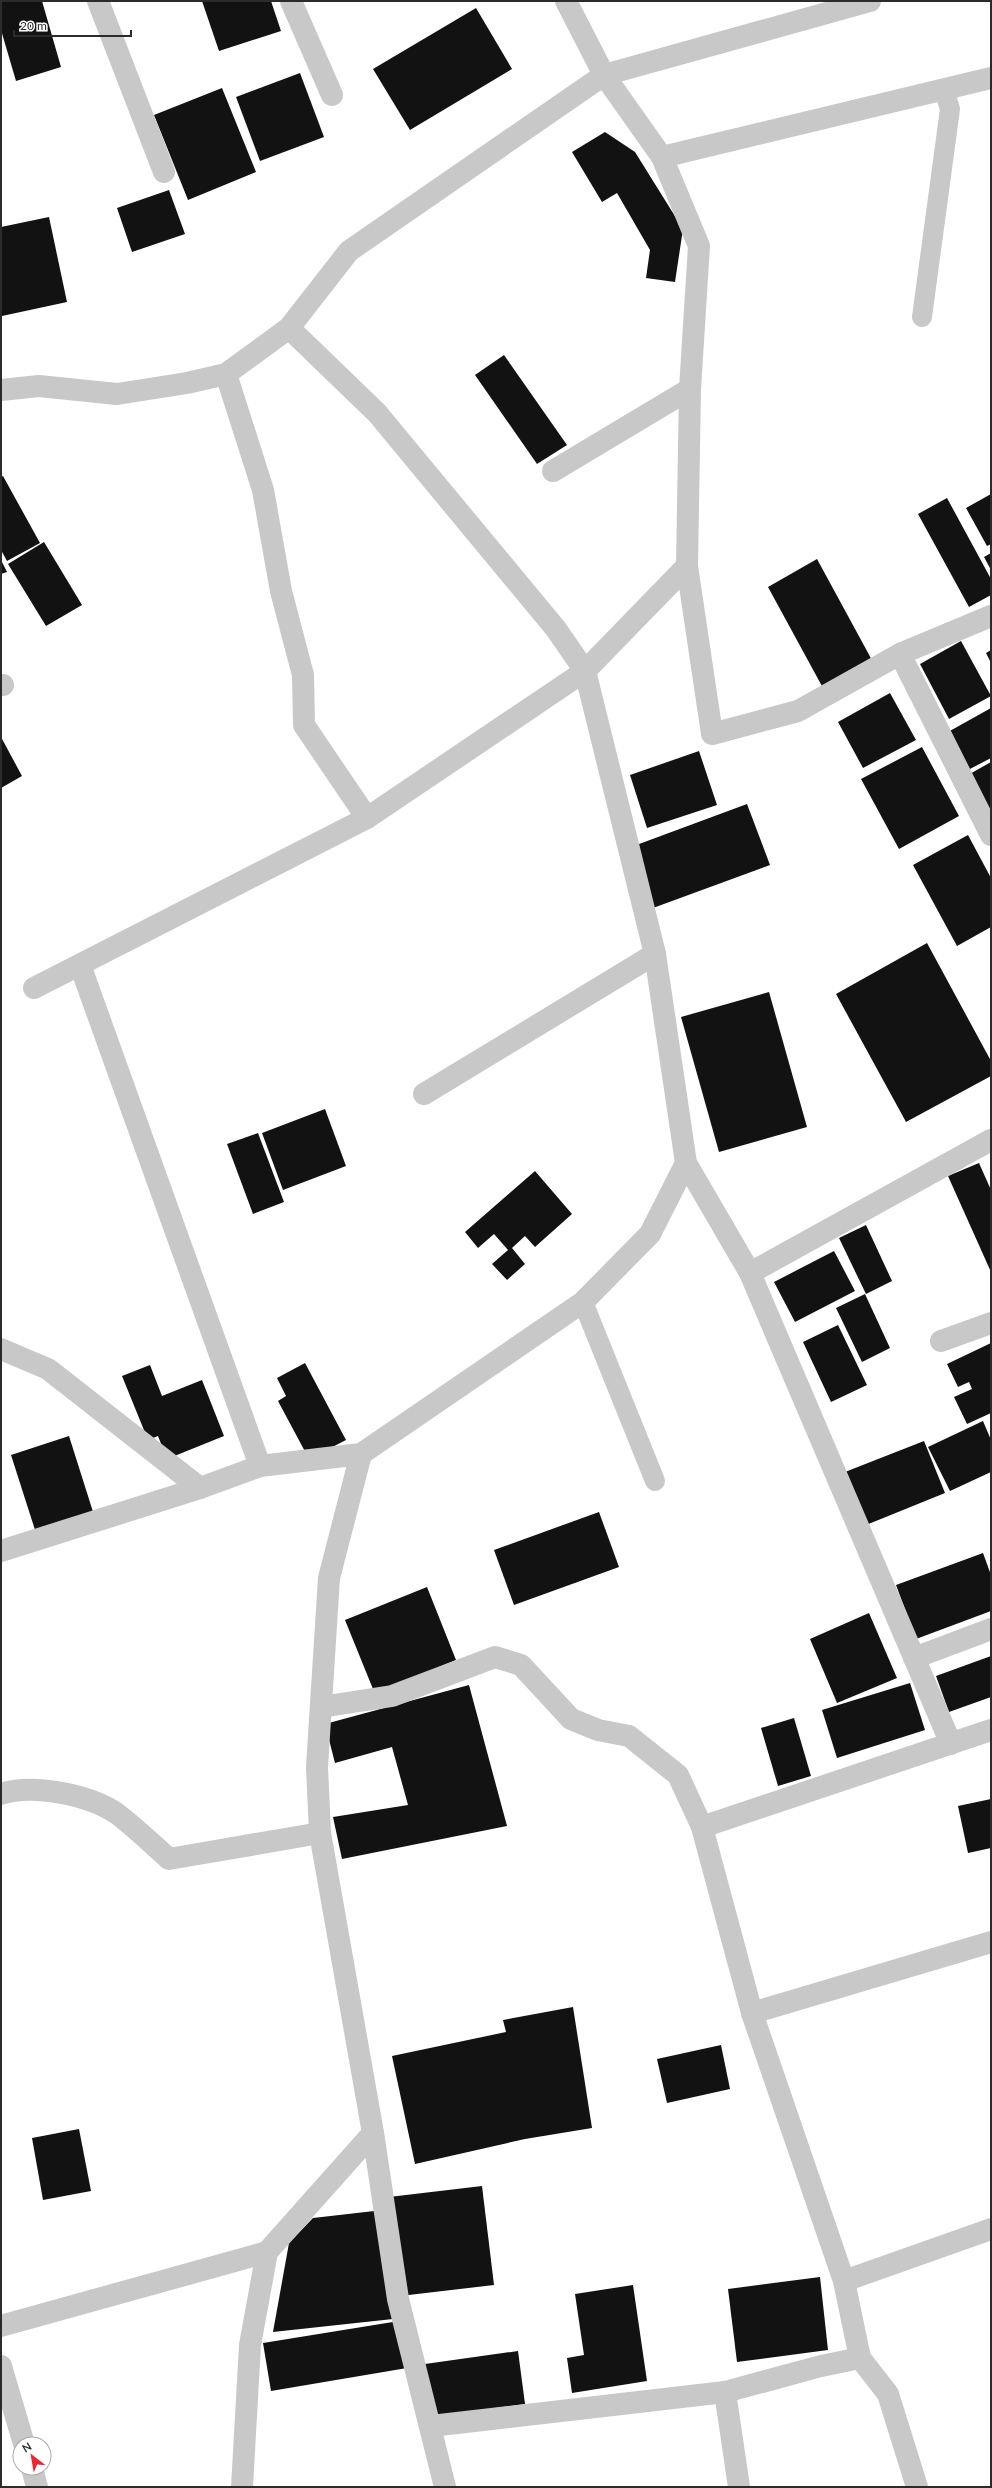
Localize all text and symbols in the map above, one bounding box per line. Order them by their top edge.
scale bar [14,12,131,38]
text: 20 m [20,18,47,33]
north arrow [12,2436,52,2476]
text: N [20,2439,34,2455]

